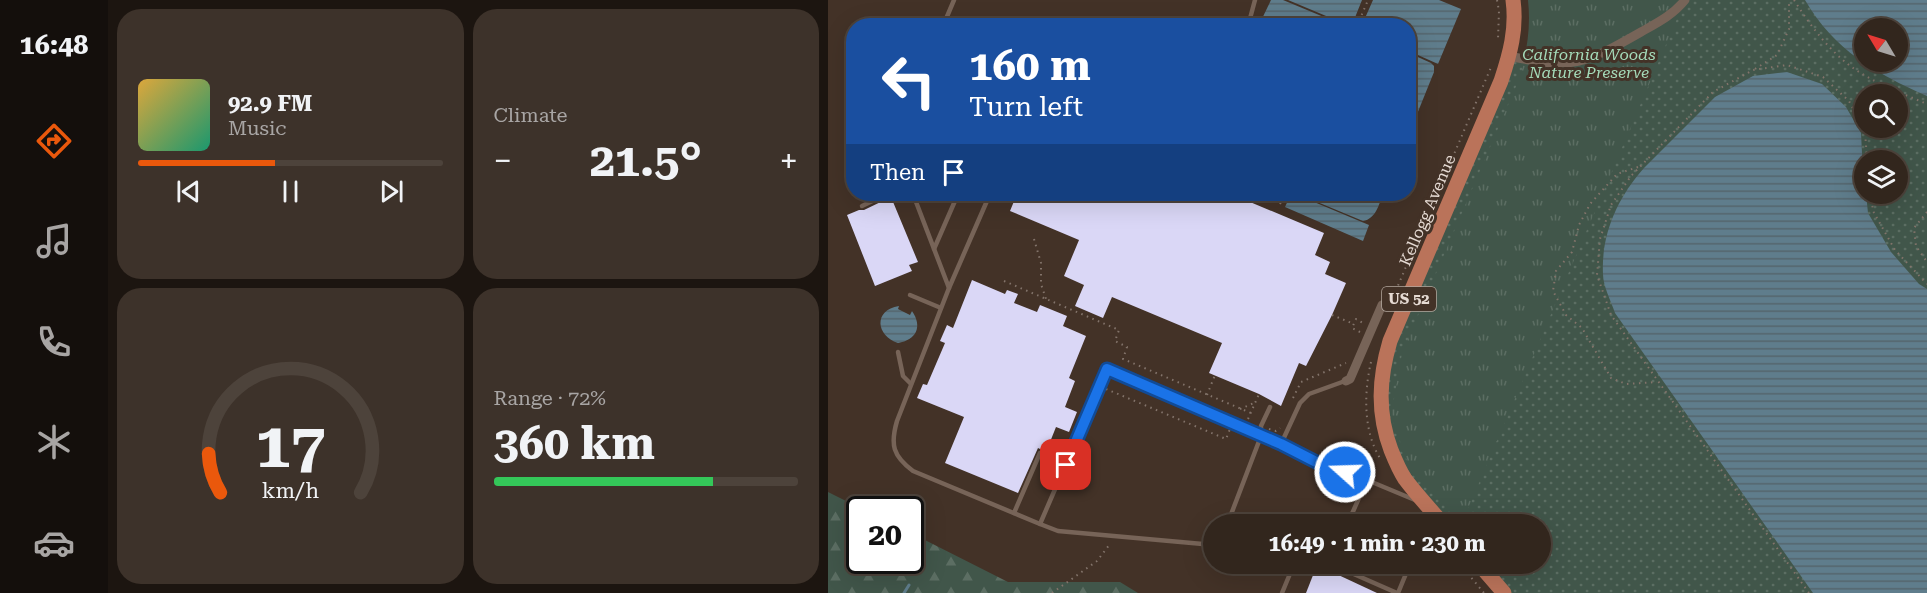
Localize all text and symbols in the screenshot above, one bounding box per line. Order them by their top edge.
north arrow [1854,18,1908,72]
map controls [1854,18,1908,204]
text: 16:48 [20,29,88,61]
text: 160 m [969,41,1091,90]
icon: left [870,42,948,120]
park label: California Woods Nature Preserve [1522,45,1656,82]
button: search [1854,84,1908,138]
text: 92.9 FM [228,91,312,116]
text: Turn left [969,91,1083,123]
text: Climate [494,103,568,127]
text: Music [228,116,287,140]
icon: directions [33,120,75,162]
text: 21.5° [590,134,702,187]
text: − [494,141,512,180]
text: + [780,141,798,180]
button: layers [1854,150,1908,204]
street label: Kellogg Avenue [1395,151,1460,269]
icon: arrive [937,156,970,189]
text: Then [870,160,925,185]
icon: previous [172,175,205,208]
icon: pause [274,175,307,208]
icon: next [375,175,408,208]
icon: music [33,220,75,262]
road number: US 52 [1382,287,1436,311]
icon: phone [33,321,75,363]
text: Range · 72% [494,386,606,410]
text: 17 [255,409,325,482]
text: 360 km [494,417,655,470]
icon: climate [33,421,75,463]
pin [1040,439,1091,490]
position arrow [1313,440,1377,504]
icon: arrive [1049,448,1082,481]
text: km/h [262,478,319,503]
speed limit sign: 20 [846,496,924,574]
icon: car [33,522,75,564]
text: 16:49 · 1 min · 230 m [1268,531,1486,556]

